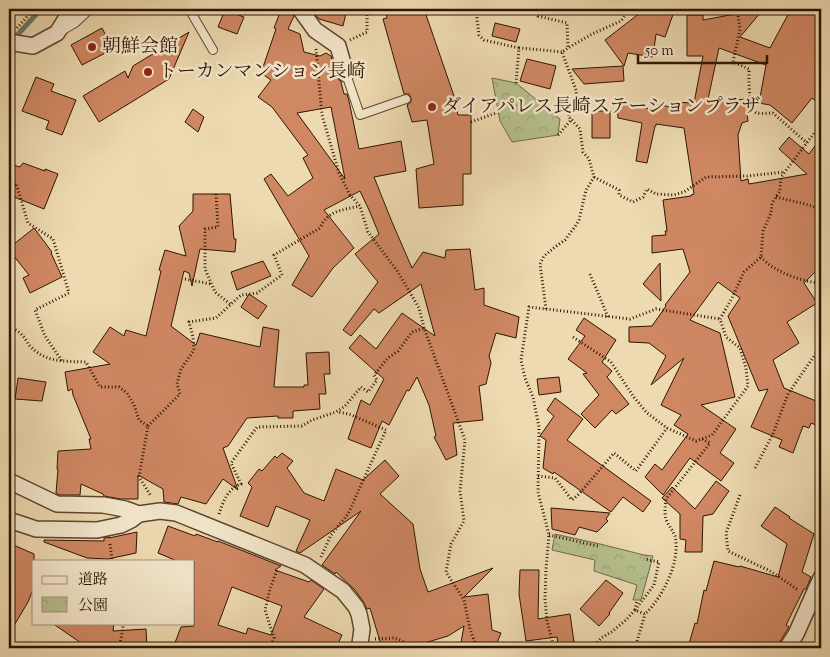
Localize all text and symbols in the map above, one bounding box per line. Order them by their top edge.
scale bar [638,32,766,64]
place label: 朝鮮会館 [102,34,178,61]
marker: 朝鮮会館 [86,41,98,53]
text: 50 m [644,41,674,62]
place label: トーカンマンション長崎 [158,59,366,86]
marker: トーカンマンション長崎 [142,66,154,78]
place label: ダイアパレス長崎ステーションプラザ [442,94,761,121]
marker: ダイアパレス長崎ステーションプラザ [426,101,438,113]
legend [32,560,195,624]
text: 道路 [78,570,108,591]
text: 公園 [78,596,108,617]

